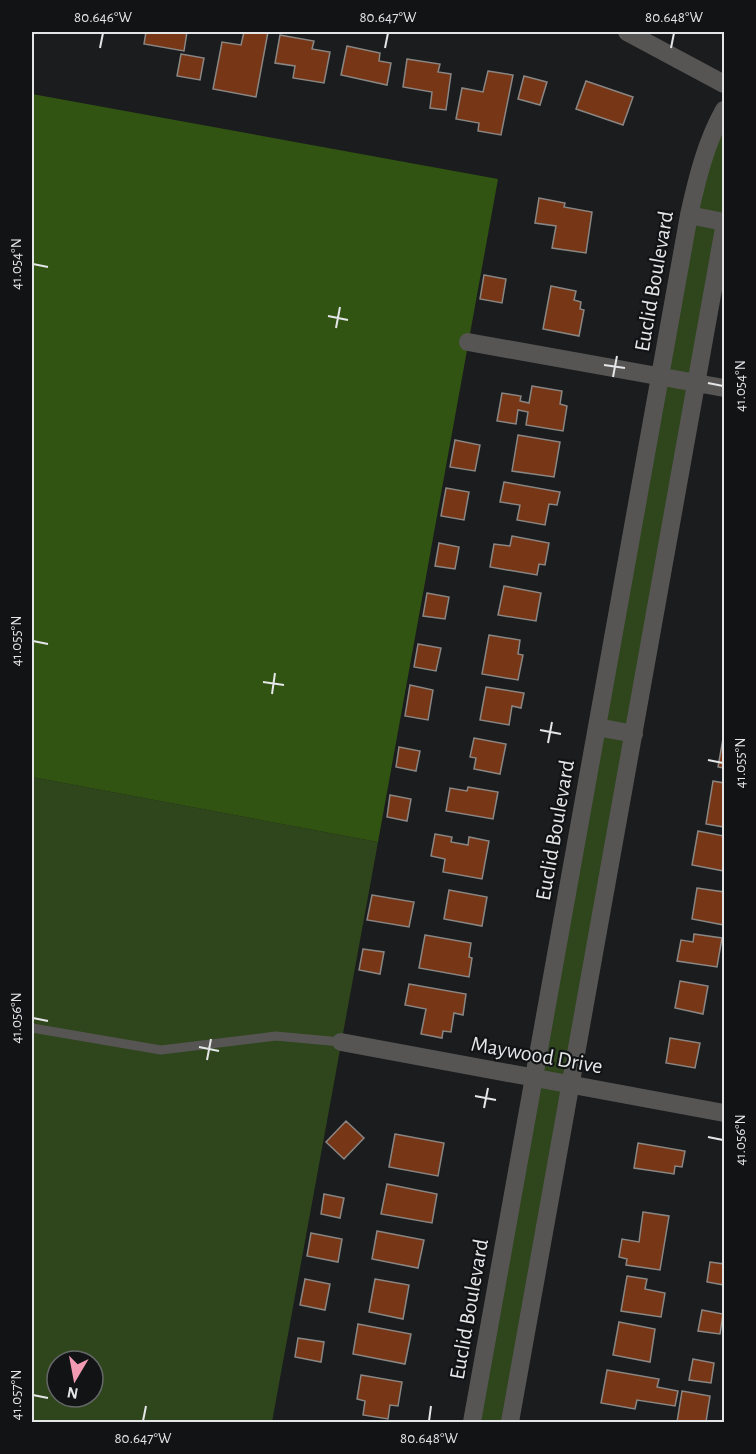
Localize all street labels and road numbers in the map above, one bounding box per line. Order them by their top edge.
street label: Euclid Boulevard [631,209,677,353]
street label: Euclid Boulevard [532,758,578,902]
street label: Maywood Drive [469,1033,604,1077]
street label: Euclid Boulevard [446,1237,492,1381]

